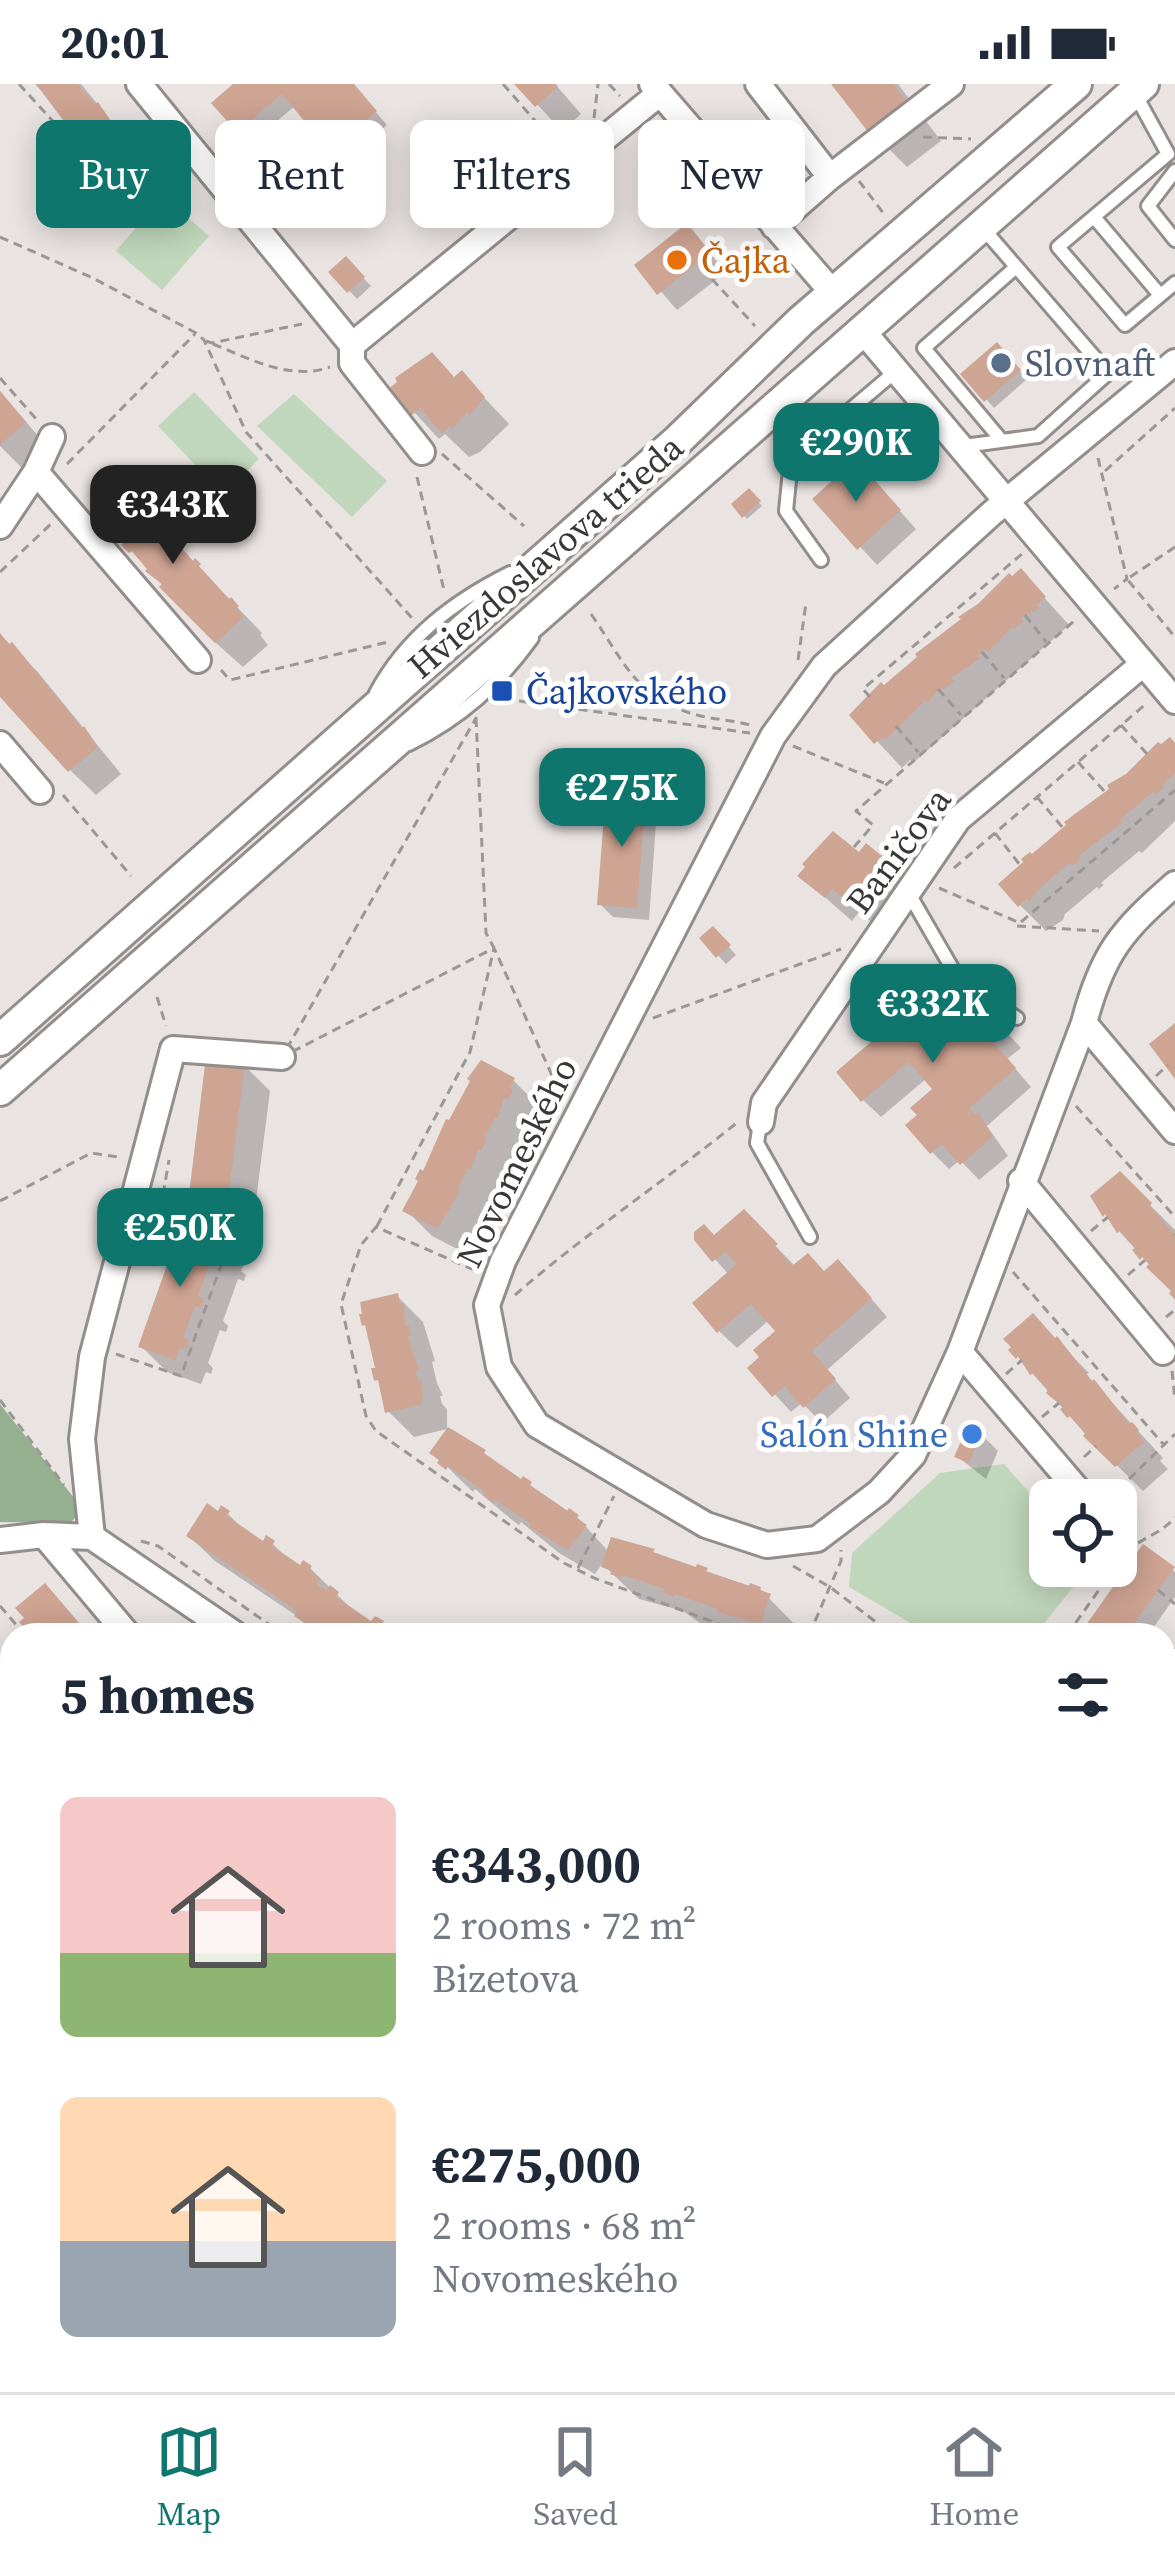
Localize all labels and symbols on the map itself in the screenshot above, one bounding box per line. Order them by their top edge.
place label: Čajka [701,236,791,285]
marker: Čajka [664,247,690,273]
place label: Slovnaft [1025,339,1156,388]
marker: Slovnaft [988,350,1014,376]
pin: €290K [772,403,940,505]
street label: Hviezdoslavova trieda [397,423,694,690]
pin: €343K [89,465,257,567]
place label: Čajkovského [526,667,727,716]
marker: Čajkovského [489,678,515,704]
pin: €275K [538,748,706,850]
street label: Baničova [835,776,962,924]
pin: €332K [849,964,1017,1066]
street label: Novomeského [445,1049,588,1275]
pin: €250K [96,1188,264,1290]
place label: Salón Shine [760,1410,948,1459]
marker: Salón Shine [959,1421,985,1447]

